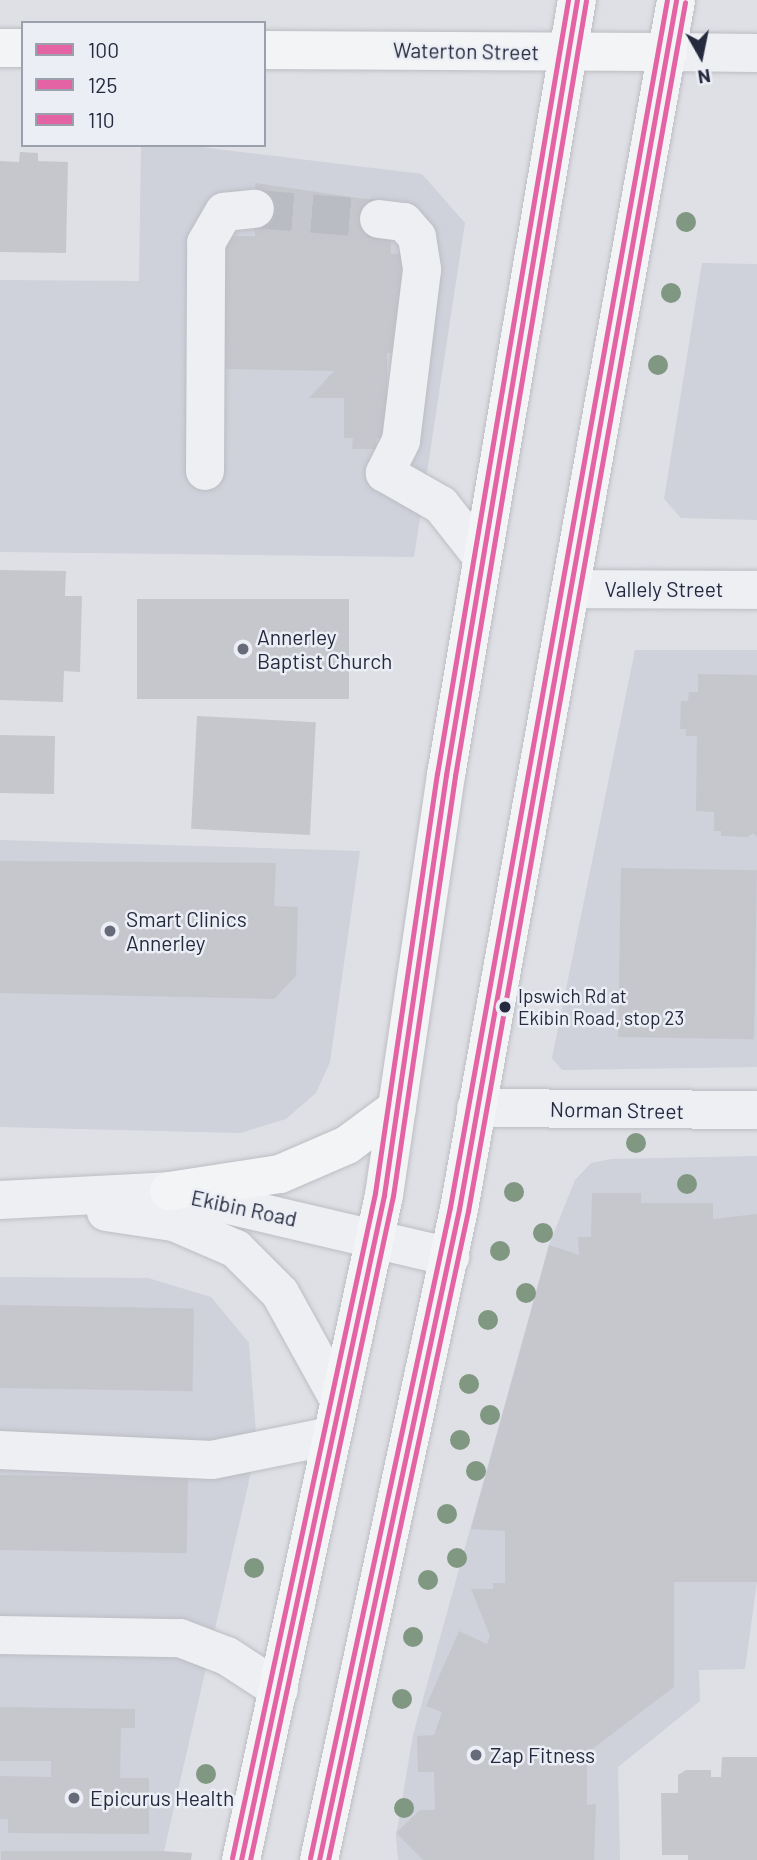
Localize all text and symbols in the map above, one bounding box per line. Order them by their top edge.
legend [21,21,266,147]
north arrow [666,21,736,91]
text: 100 [88,37,119,62]
street label: Waterton Street [393,37,539,65]
text: N [696,65,712,90]
text: 125 [88,72,117,97]
text: 110 [88,107,115,132]
street label: Vallely Street [605,576,723,602]
place label: Annerley Baptist Church [257,624,392,674]
marker: Annerley Baptist Church [235,641,251,657]
place label: Smart Clinics Annerley [126,906,247,956]
marker: Smart Clinics Annerley [100,921,120,941]
place label: Ipswich Rd at Ekibin Road, stop 23 [518,985,684,1029]
marker: Ipswich Rd at Ekibin Road, stop 23 [498,1000,512,1014]
street label: Norman Street [550,1096,684,1124]
street label: Ekibin Road [189,1185,299,1231]
place label: Zap Fitness [490,1742,595,1768]
marker: Zap Fitness [468,1747,484,1763]
place label: Epicurus Health [90,1785,234,1811]
marker: Epicurus Health [64,1788,84,1808]

